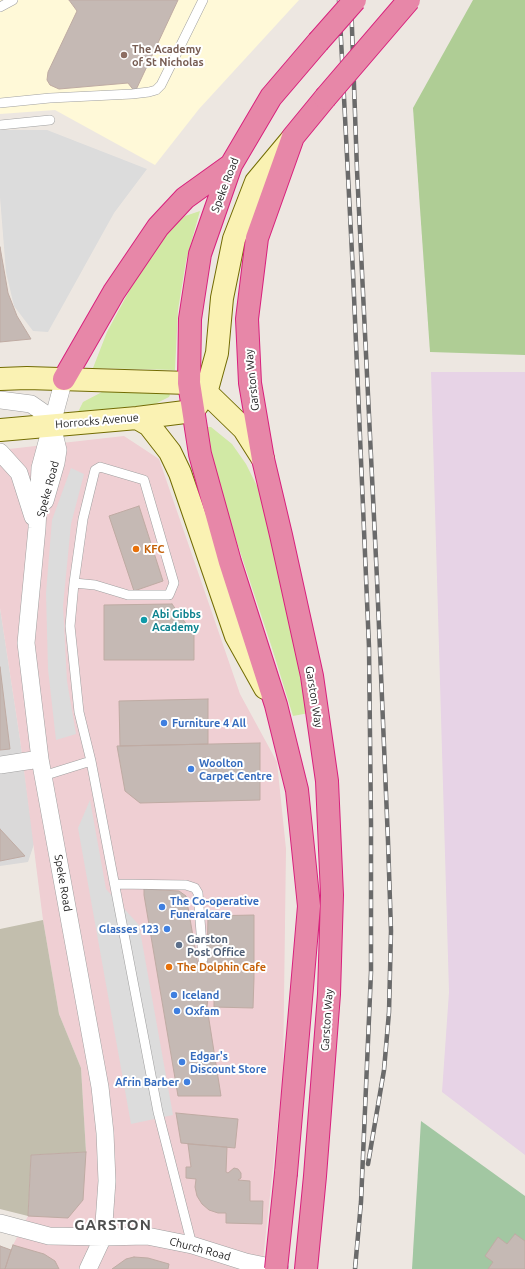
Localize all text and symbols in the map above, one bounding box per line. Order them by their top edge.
place label: The Academy of St Nicholas [132,42,204,68]
marker: The Academy of St Nicholas [119,50,129,60]
street label: Speke Road [209,156,241,214]
street label: Garston Way [242,348,262,412]
street label: Horrocks Avenue [55,411,139,431]
street label: Speke Road [34,459,62,519]
place label: KFC [144,542,164,556]
marker: KFC [131,544,141,554]
place label: Abi Gibbs Academy [152,607,201,633]
marker: Abi Gibbs Academy [139,615,149,625]
street label: Garston Way [303,665,325,729]
place label: Furniture 4 All [172,716,246,730]
marker: Furniture 4 All [159,718,169,728]
place label: Woolton Carpet Centre [199,756,272,782]
marker: Woolton Carpet Centre [186,764,196,774]
street label: Speke Road [52,853,74,913]
place label: The Co-operative Funeralcare [170,894,259,920]
marker: The Co-operative Funeralcare [157,902,167,912]
place label: Glasses 123 [99,922,159,936]
marker: Glasses 123 [162,924,172,934]
place label: Garston Post Office [187,932,245,958]
marker: Garston Post Office [174,940,184,950]
place label: The Dolphin Cafe [177,960,266,974]
marker: The Dolphin Cafe [164,962,174,972]
place label: Iceland [182,988,219,1002]
street label: Garston Way [318,988,336,1052]
marker: Iceland [169,990,179,1000]
place label: Oxfam [185,1004,220,1018]
marker: Oxfam [172,1006,182,1016]
place label: Edgar's Discount Store [190,1049,267,1075]
marker: Edgar's Discount Store [177,1057,187,1067]
place label: Afrin Barber [115,1075,179,1089]
marker: Afrin Barber [182,1077,192,1087]
district label: GARSTON [74,1216,152,1234]
street label: Church Road [168,1235,232,1263]

